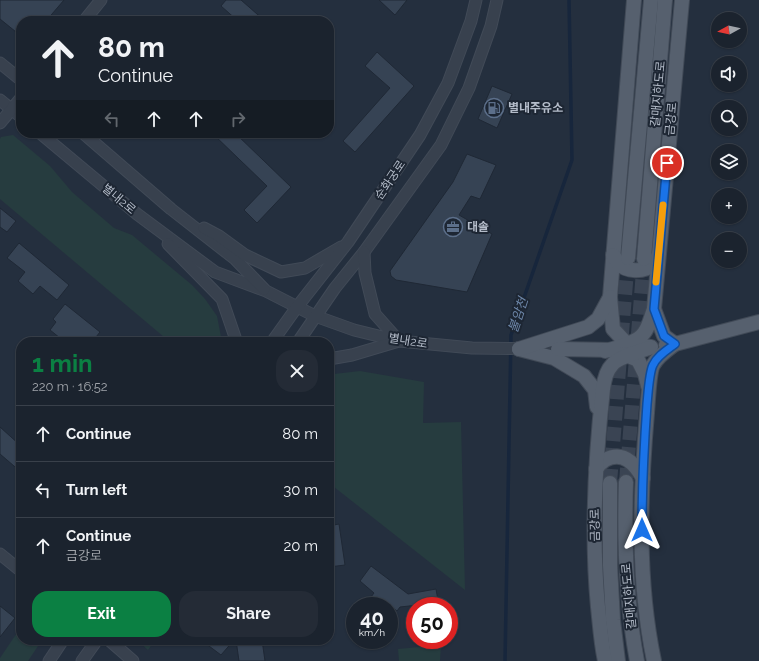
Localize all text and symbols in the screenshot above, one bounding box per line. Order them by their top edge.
north arrow [711,12,747,48]
map controls [711,12,747,268]
text: 80 m [98,31,165,64]
icon: ahead [32,32,84,84]
button: sound [711,56,747,92]
street label: 갈매지하도로 [648,60,668,128]
text: Continue [98,65,173,86]
fuel station icon: 별내주유소 [483,97,505,119]
button: search [711,100,747,136]
place label: 별내주유소 [508,101,563,115]
street label: 금강로 [663,102,679,136]
icon: left [101,108,123,130]
icon: ahead [143,108,165,130]
icon: ahead [185,108,207,130]
icon: right [227,108,249,130]
button: layers [711,144,747,180]
pin [650,146,684,180]
icon: arrive [656,152,678,174]
street label: 순화궁로 [372,158,408,202]
street label: 별내2로 [99,181,139,217]
button: + [711,188,747,224]
office icon: 대솔 [442,216,464,238]
place label: 대솔 [467,220,489,234]
button: − [711,232,747,268]
water label: 불암천 [505,295,531,334]
street label: 별내2로 [387,331,429,351]
text: 1 min [32,349,93,378]
button: close [276,350,318,392]
text: 220 m · 16:52 [32,379,108,394]
icon: ahead [32,423,54,445]
text: Continue [66,425,131,443]
text: 80 m [282,425,318,443]
icon: left [32,479,54,501]
text: Turn left [66,481,127,499]
text: 30 m [283,481,318,499]
street label: 금강로 [588,508,602,542]
position arrow [621,509,663,551]
text: Continue [66,527,131,545]
icon: ahead [32,535,54,557]
text: 20 m [283,537,318,555]
text: 금강로 [66,548,102,563]
street label: 갈매지하도로 [619,562,639,630]
button: Exit [32,591,171,637]
button: Share [179,591,318,637]
speed limit sign: 50 [406,597,458,649]
text: 40 [360,606,384,630]
text: km/h [359,627,385,638]

